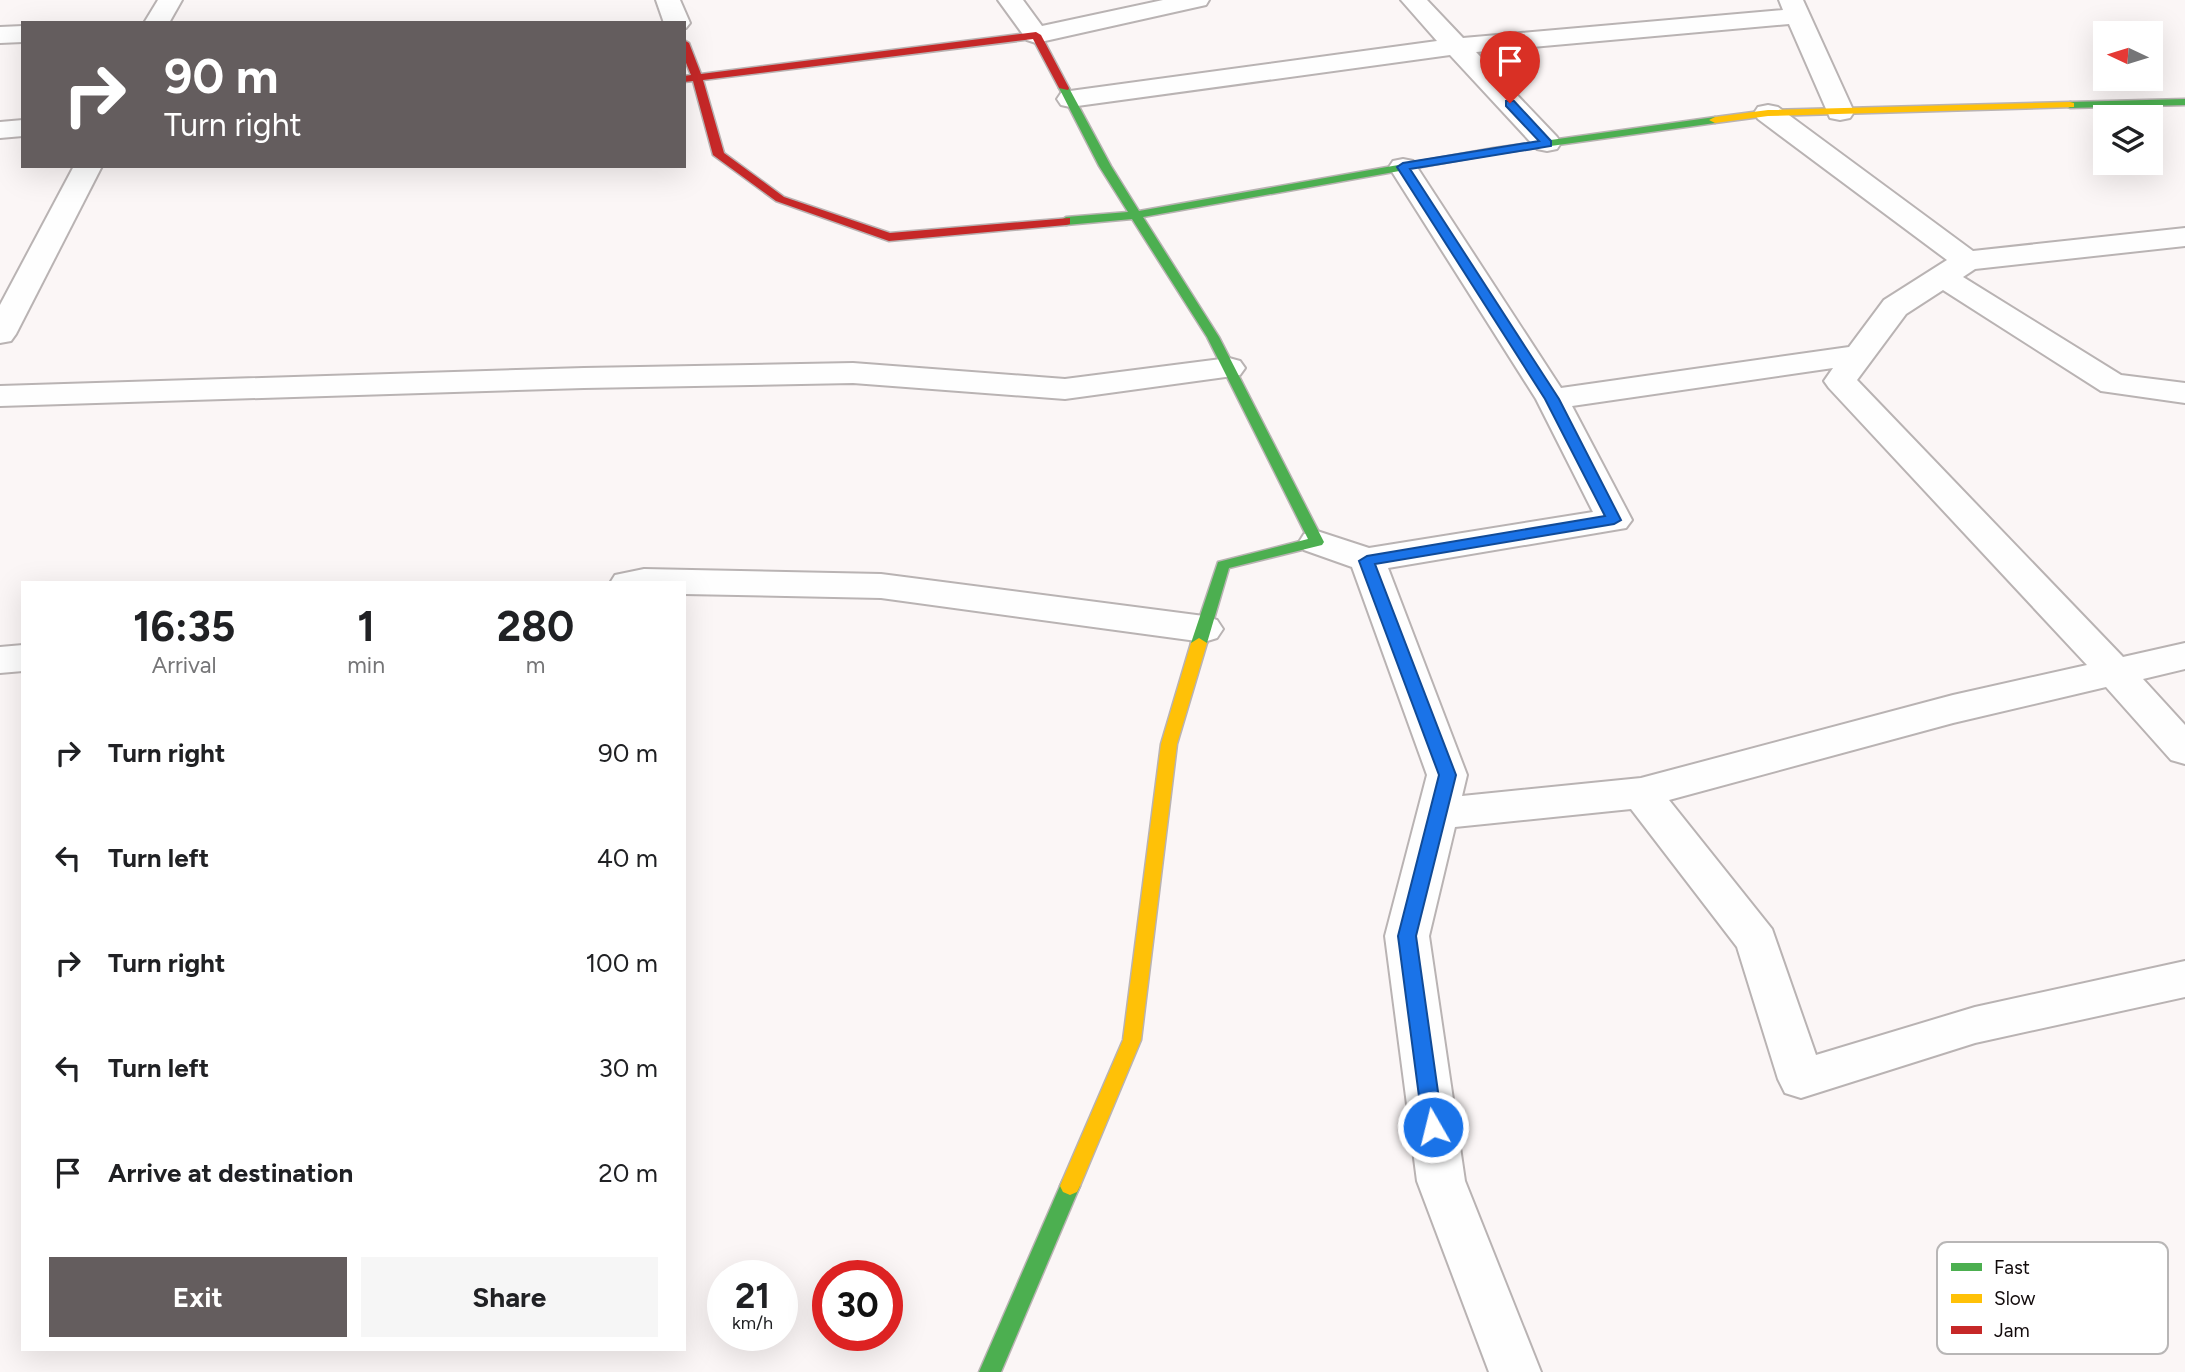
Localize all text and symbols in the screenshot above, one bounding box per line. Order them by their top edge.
north arrow [2093,21,2163,91]
map controls [2093,21,2163,175]
pin [1480,31,1540,103]
icon: arrive [1491,42,1529,80]
text: 90 m [164,46,279,105]
icon: right [49,49,140,140]
button: layers [2093,105,2163,175]
text: Turn right [164,106,302,144]
text: 16:35 [133,601,235,652]
text: 1 [357,601,375,652]
text: 280 [497,601,574,652]
text: Arrival [152,651,217,679]
text: min [347,651,385,679]
text: m [526,651,545,679]
icon: right [49,734,87,772]
text: Turn right [108,737,225,769]
text: 90 m [598,737,658,769]
icon: left [49,839,87,877]
text: Turn left [108,842,209,874]
text: 40 m [597,842,658,874]
icon: right [49,944,87,982]
text: Turn right [108,947,225,979]
text: 100 m [585,947,658,979]
icon: left [49,1049,87,1087]
text: Turn left [108,1052,209,1084]
text: 30 m [599,1052,658,1084]
position arrow [1396,1090,1470,1164]
icon: arrive [49,1154,87,1192]
text: Arrive at destination [108,1157,353,1189]
text: 20 m [598,1157,658,1189]
legend [1937,1242,2168,1354]
text: Fast [1994,1256,2030,1279]
button: Exit [49,1257,347,1337]
button: Share [361,1257,658,1337]
speed limit sign: 30 [812,1260,903,1351]
text: 21 [735,1275,770,1317]
text: Slow [1994,1287,2036,1310]
text: km/h [732,1312,773,1334]
text: Jam [1994,1319,2030,1342]

